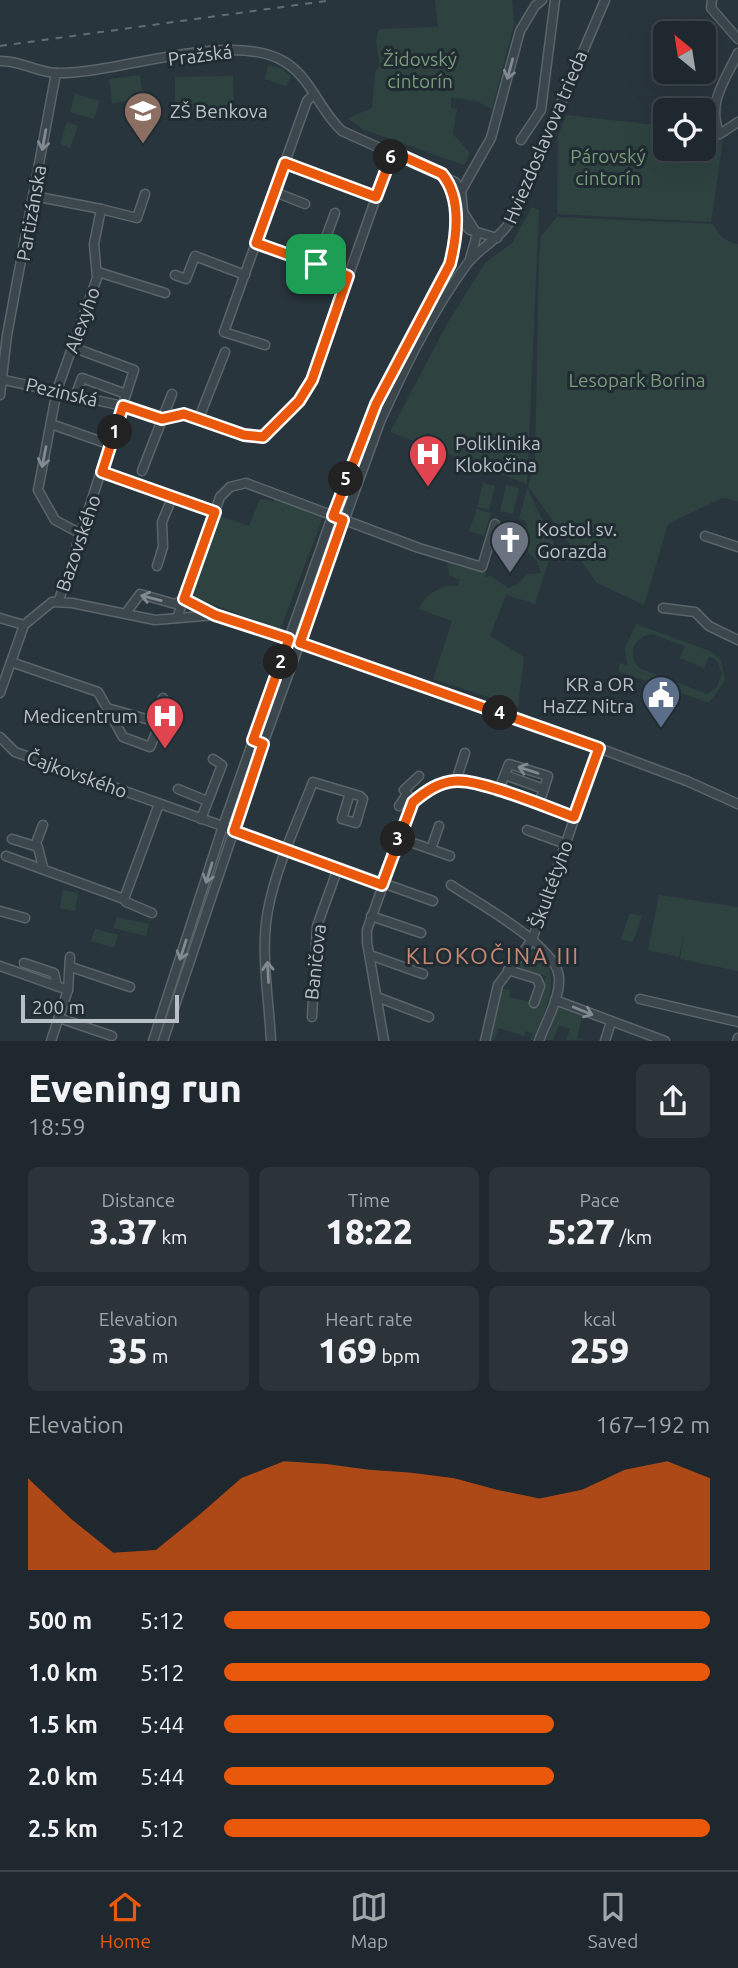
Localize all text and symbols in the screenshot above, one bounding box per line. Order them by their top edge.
north arrow [653,21,716,84]
map controls [653,21,716,161]
street label: Pražská [167,40,233,70]
street label: Hviezdoslavova trieda [499,47,591,227]
park label: Židovský cintorín [383,48,457,92]
one-way arrow [502,58,515,80]
school or university icon: ZŠ Benkova [122,90,164,145]
button: locate [653,98,716,161]
place label: ZŠ Benkova [170,100,268,122]
one-way arrow [37,128,50,151]
pin: 6 [374,140,408,174]
text: 6 [385,145,396,167]
park label: Párovský cintorín [570,145,646,189]
street label: Partizánska [12,163,50,263]
pin [286,234,346,294]
icon: arrive [297,245,335,283]
street label: Alexyho [60,284,104,356]
park label: Lesopark Borina [568,369,706,391]
street label: Pezinská [24,373,100,411]
pin: 1 [97,414,132,450]
text: 1 [109,420,120,442]
place label: Poliklinika Klokočina [455,432,541,476]
hospital icon: Poliklinika Klokočina [407,433,449,488]
one-way arrow [37,445,51,468]
pin: 5 [328,462,364,496]
text: 5 [340,467,351,489]
street label: Bazovského [51,492,105,594]
place label: Kostol sv. Gorazda [537,518,617,562]
church icon: Kostol sv. Gorazda [489,519,531,574]
one-way arrow [140,591,163,604]
pin: 2 [264,644,298,680]
text: 2 [275,650,286,672]
place label: KR a OR HaZZ Nitra [543,673,634,717]
public building icon: KR a OR HaZZ Nitra [640,674,682,729]
hospital icon: Medicentrum [144,695,186,750]
pin: 4 [482,696,518,730]
text: 4 [494,701,505,723]
place label: Medicentrum [23,705,138,727]
street label: Čajkovského [24,746,130,802]
one-way arrow [518,762,540,775]
pin: 3 [380,822,416,856]
text: 3 [392,827,403,849]
street label: Škultétyho [525,837,577,931]
one-way arrow [201,862,214,884]
street label: Baničova [300,923,330,1001]
one-way arrow [176,938,188,960]
district label: KLOKOČINA III [406,943,580,968]
one-way arrow [261,961,274,984]
scale bar [21,992,178,1023]
text: 200 m [32,996,85,1018]
one-way arrow [572,1005,594,1018]
button: share [636,1064,710,1138]
text: Evening run [28,1067,242,1109]
text: 18:59 [28,1114,86,1139]
text: Distance [102,1189,175,1211]
text: Time [348,1189,390,1211]
text: Pace [580,1189,620,1211]
text: 3.37 [89,1211,157,1251]
text: 18:22 [325,1211,413,1251]
text: 5:27 [547,1211,615,1251]
text: km [157,1226,187,1248]
text: /km [615,1226,652,1248]
text: Elevation [99,1308,178,1330]
text: Heart rate [325,1308,413,1330]
text: kcal [583,1308,616,1330]
text: 35 [108,1330,148,1370]
text: 169 [318,1330,377,1370]
text: 259 [570,1330,629,1370]
text: m [148,1345,168,1367]
text: bpm [377,1345,420,1367]
text: Elevation [28,1412,124,1437]
text: 167–192 m [596,1412,710,1437]
text: 500 m [28,1608,92,1633]
text: 5:12 [140,1608,185,1633]
text: 1.0 km [28,1660,98,1685]
text: 5:12 [140,1660,185,1685]
text: 1.5 km [28,1712,98,1737]
text: 5:44 [140,1712,185,1737]
text: 2.0 km [28,1764,98,1789]
text: 5:44 [140,1764,185,1789]
text: 2.5 km [28,1816,98,1841]
text: 5:12 [140,1816,185,1841]
tab: Home [100,1888,151,1952]
tab: Map [350,1888,388,1952]
tab: Saved [588,1888,638,1952]

